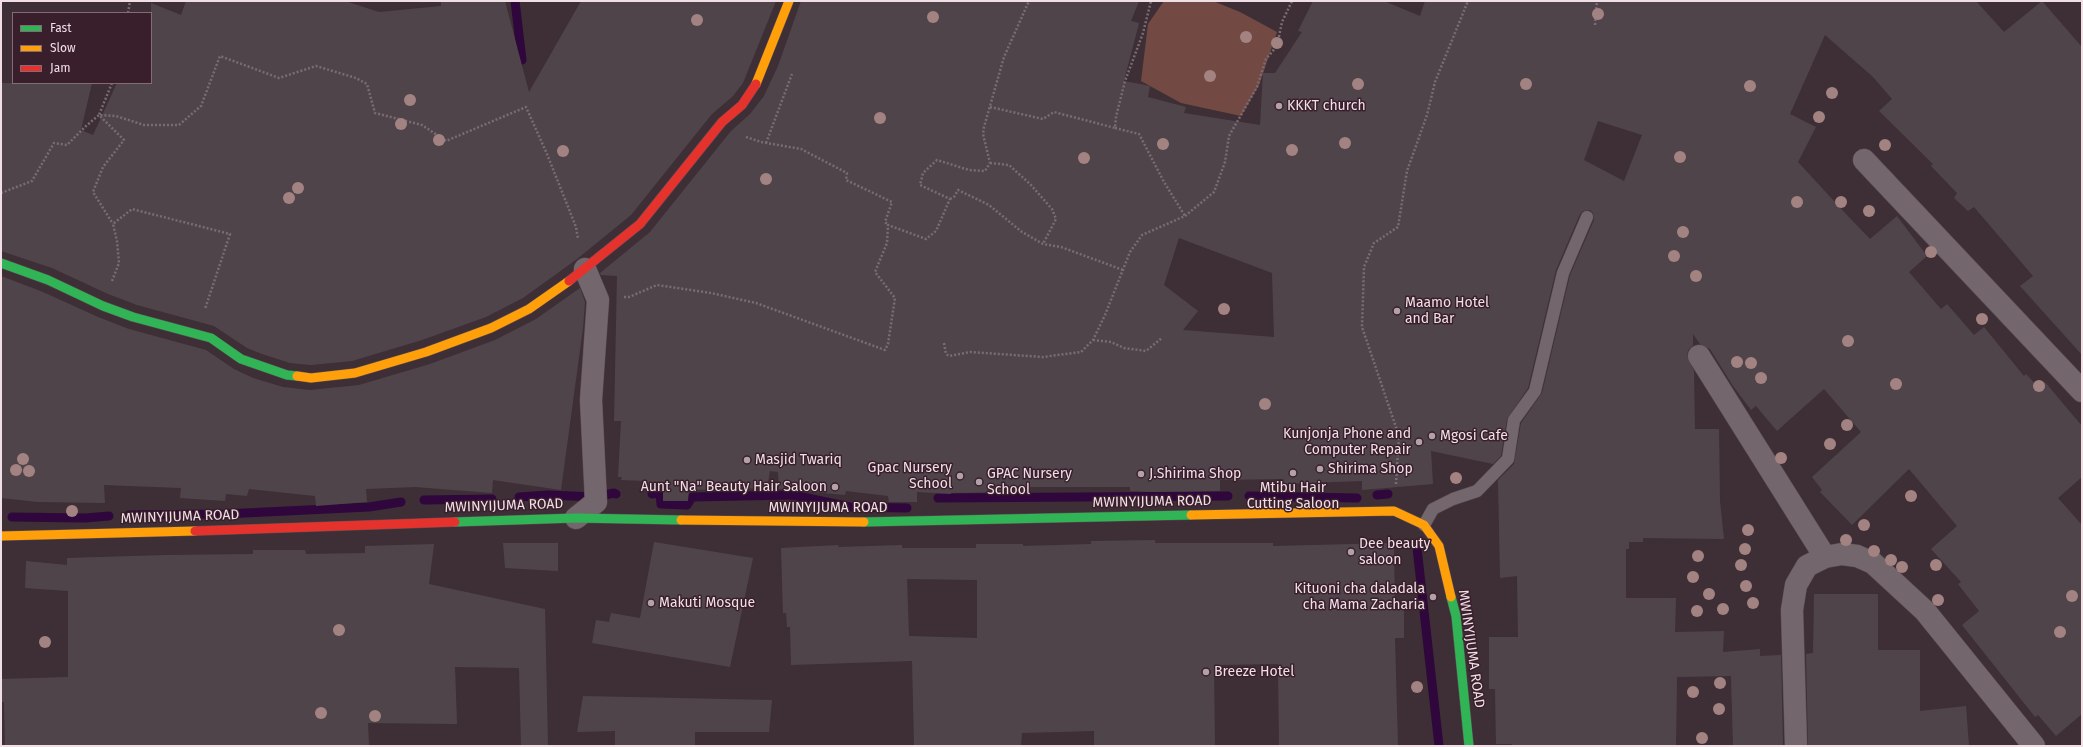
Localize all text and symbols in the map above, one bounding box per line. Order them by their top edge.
legend [12,12,152,84]
text: Fast [50,21,72,35]
text: Slow [50,41,76,55]
text: Jam [50,61,70,75]
place label: KKKT church [1287,98,1366,114]
marker: KKKT church [1274,101,1284,111]
place label: Maamo Hotel and Bar [1405,295,1489,328]
marker: Maamo Hotel and Bar [1392,306,1402,316]
place label: Kunjonja Phone and Computer Repair [1283,426,1411,458]
place label: Mgosi Cafe [1440,428,1508,444]
marker: Mgosi Cafe [1427,431,1437,441]
marker: Kunjonja Phone and Computer Repair [1414,437,1424,447]
place label: Masjid Twariq [755,452,842,468]
marker: Masjid Twariq [742,455,752,465]
place label: Gpac Nursery School [868,460,952,492]
place label: Shirima Shop [1328,461,1413,477]
marker: Shirima Shop [1315,464,1325,474]
place label: GPAC Nursery School [987,466,1072,498]
place label: J.Shirima Shop [1149,466,1241,482]
marker: Mtibu Hair Cutting Saloon [1288,468,1298,478]
marker: J.Shirima Shop [1136,469,1146,479]
marker: Gpac Nursery School [955,471,965,481]
marker: GPAC Nursery School [974,477,984,487]
place label: Aunt "Na" Beauty Hair Saloon [641,479,827,495]
place label: Mtibu Hair Cutting Saloon [1247,480,1339,512]
marker: Aunt "Na" Beauty Hair Saloon [830,482,840,492]
street label: MWINYIJUMA ROAD [1092,493,1212,511]
street label: MWINYIJUMA ROAD [444,496,564,516]
street label: MWINYIJUMA ROAD [768,500,888,516]
street label: MWINYIJUMA ROAD [120,507,240,527]
place label: Dee beauty saloon [1359,536,1430,568]
marker: Dee beauty saloon [1346,547,1356,557]
place label: Kituoni cha daladala cha Mama Zacharia [1294,581,1425,614]
street label: MWINYIJUMA ROAD [1454,589,1488,709]
marker: Kituoni cha daladala cha Mama Zacharia [1428,592,1438,602]
place label: Makuti Mosque [659,595,755,611]
marker: Makuti Mosque [646,598,656,608]
place label: Breeze Hotel [1214,664,1294,680]
marker: Breeze Hotel [1201,667,1211,677]

